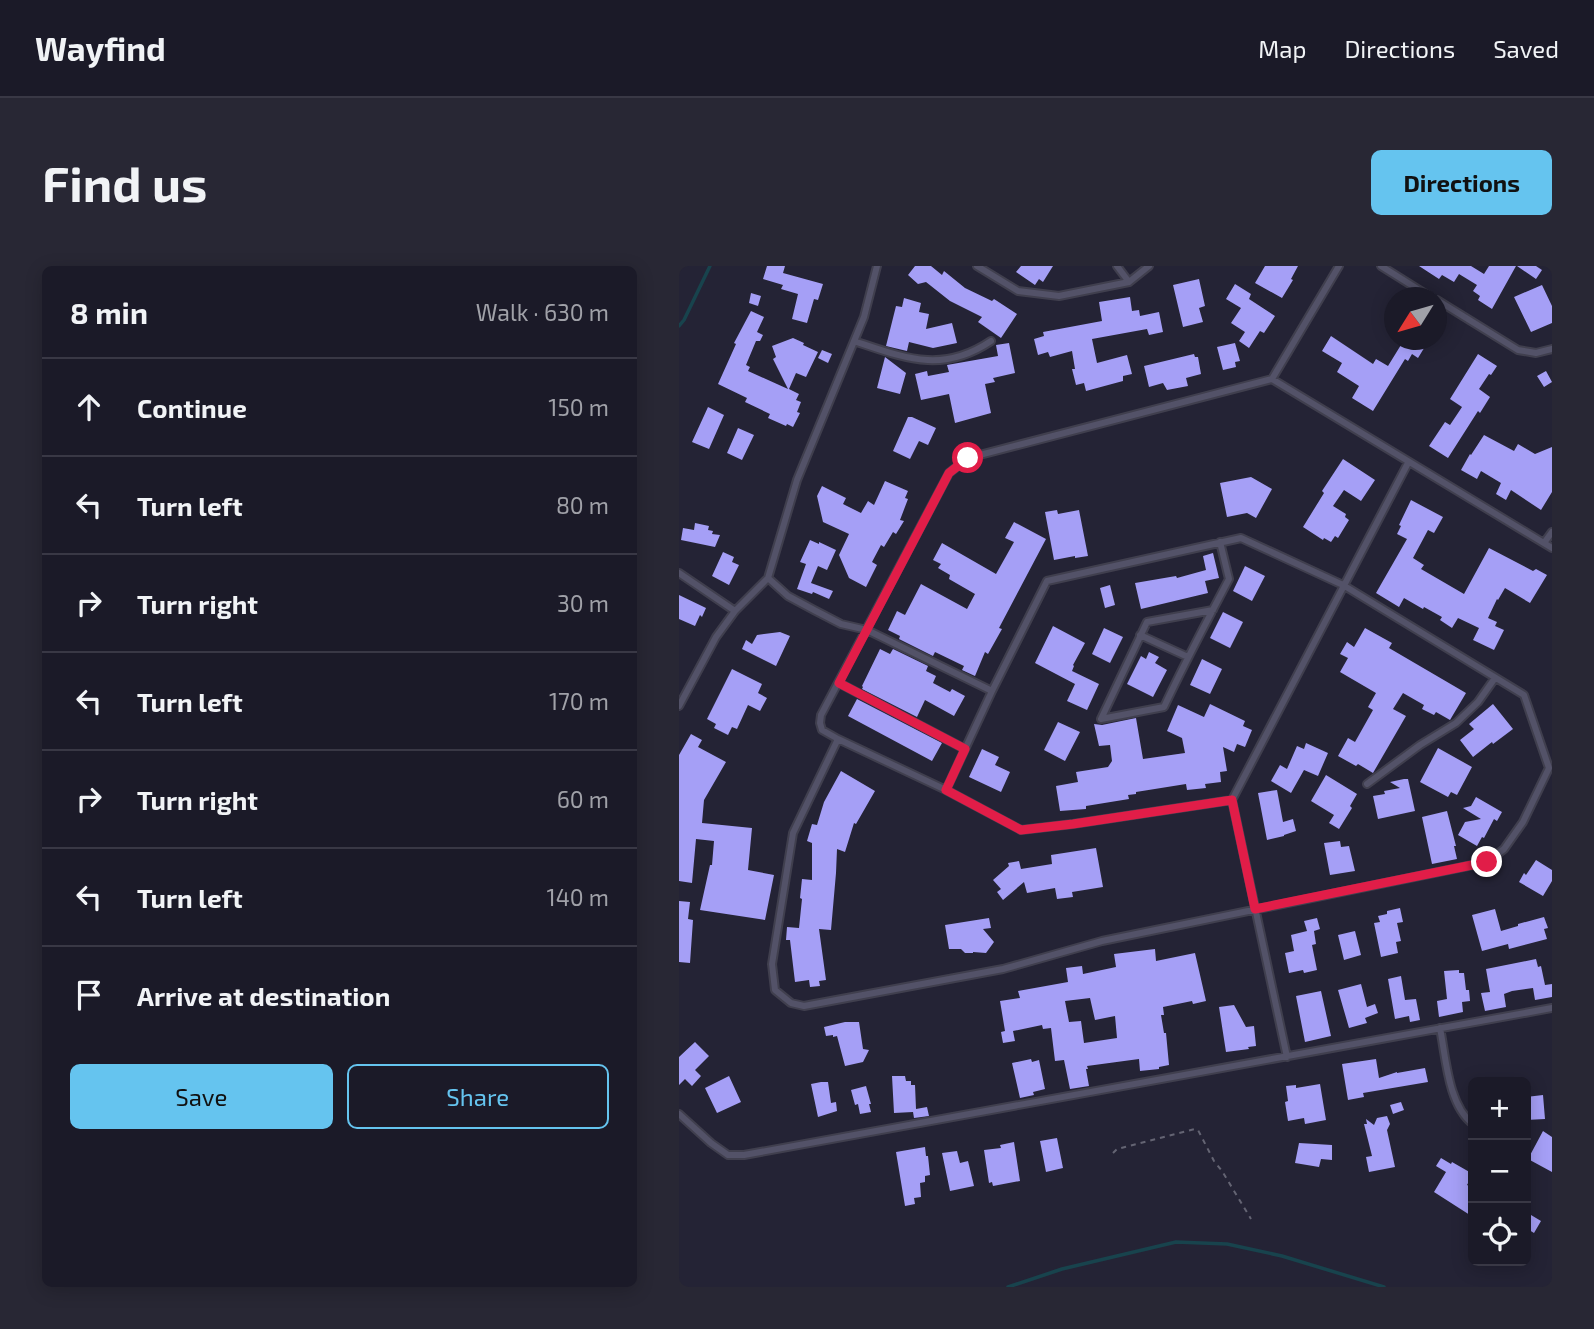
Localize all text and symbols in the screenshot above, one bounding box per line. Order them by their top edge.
text: Wayfind [35,28,166,68]
text: Map [1258,34,1306,63]
text: Directions [1344,34,1455,63]
text: Saved [1493,34,1559,63]
button: Directions [1371,150,1552,215]
text: Find us [42,153,207,212]
north arrow [1384,287,1447,350]
text: 8 min [70,294,148,330]
text: Walk · 630 m [476,298,609,326]
icon: ahead [70,388,108,426]
text: Continue [137,392,247,423]
text: 150 m [548,393,609,421]
route start [952,442,983,473]
icon: left [70,486,108,524]
text: Turn left [137,490,243,521]
text: 80 m [556,491,609,519]
icon: right [70,584,108,622]
text: Turn right [137,588,258,619]
text: 30 m [557,589,609,617]
icon: left [70,682,108,720]
text: Turn left [137,686,243,717]
text: 170 m [549,687,609,715]
icon: right [70,780,108,818]
text: Turn right [137,784,258,815]
text: 60 m [557,785,609,813]
route end [1471,846,1502,877]
icon: left [70,878,108,916]
text: Turn left [137,882,243,913]
text: 140 m [547,883,609,911]
icon: arrive [70,976,108,1014]
text: Arrive at destination [137,980,390,1011]
button: Save [70,1064,333,1129]
button: Share [347,1064,609,1129]
map controls [1468,1077,1531,1266]
button: + [1468,1077,1531,1140]
button: − [1468,1140,1531,1203]
button: locate [1468,1203,1531,1266]

